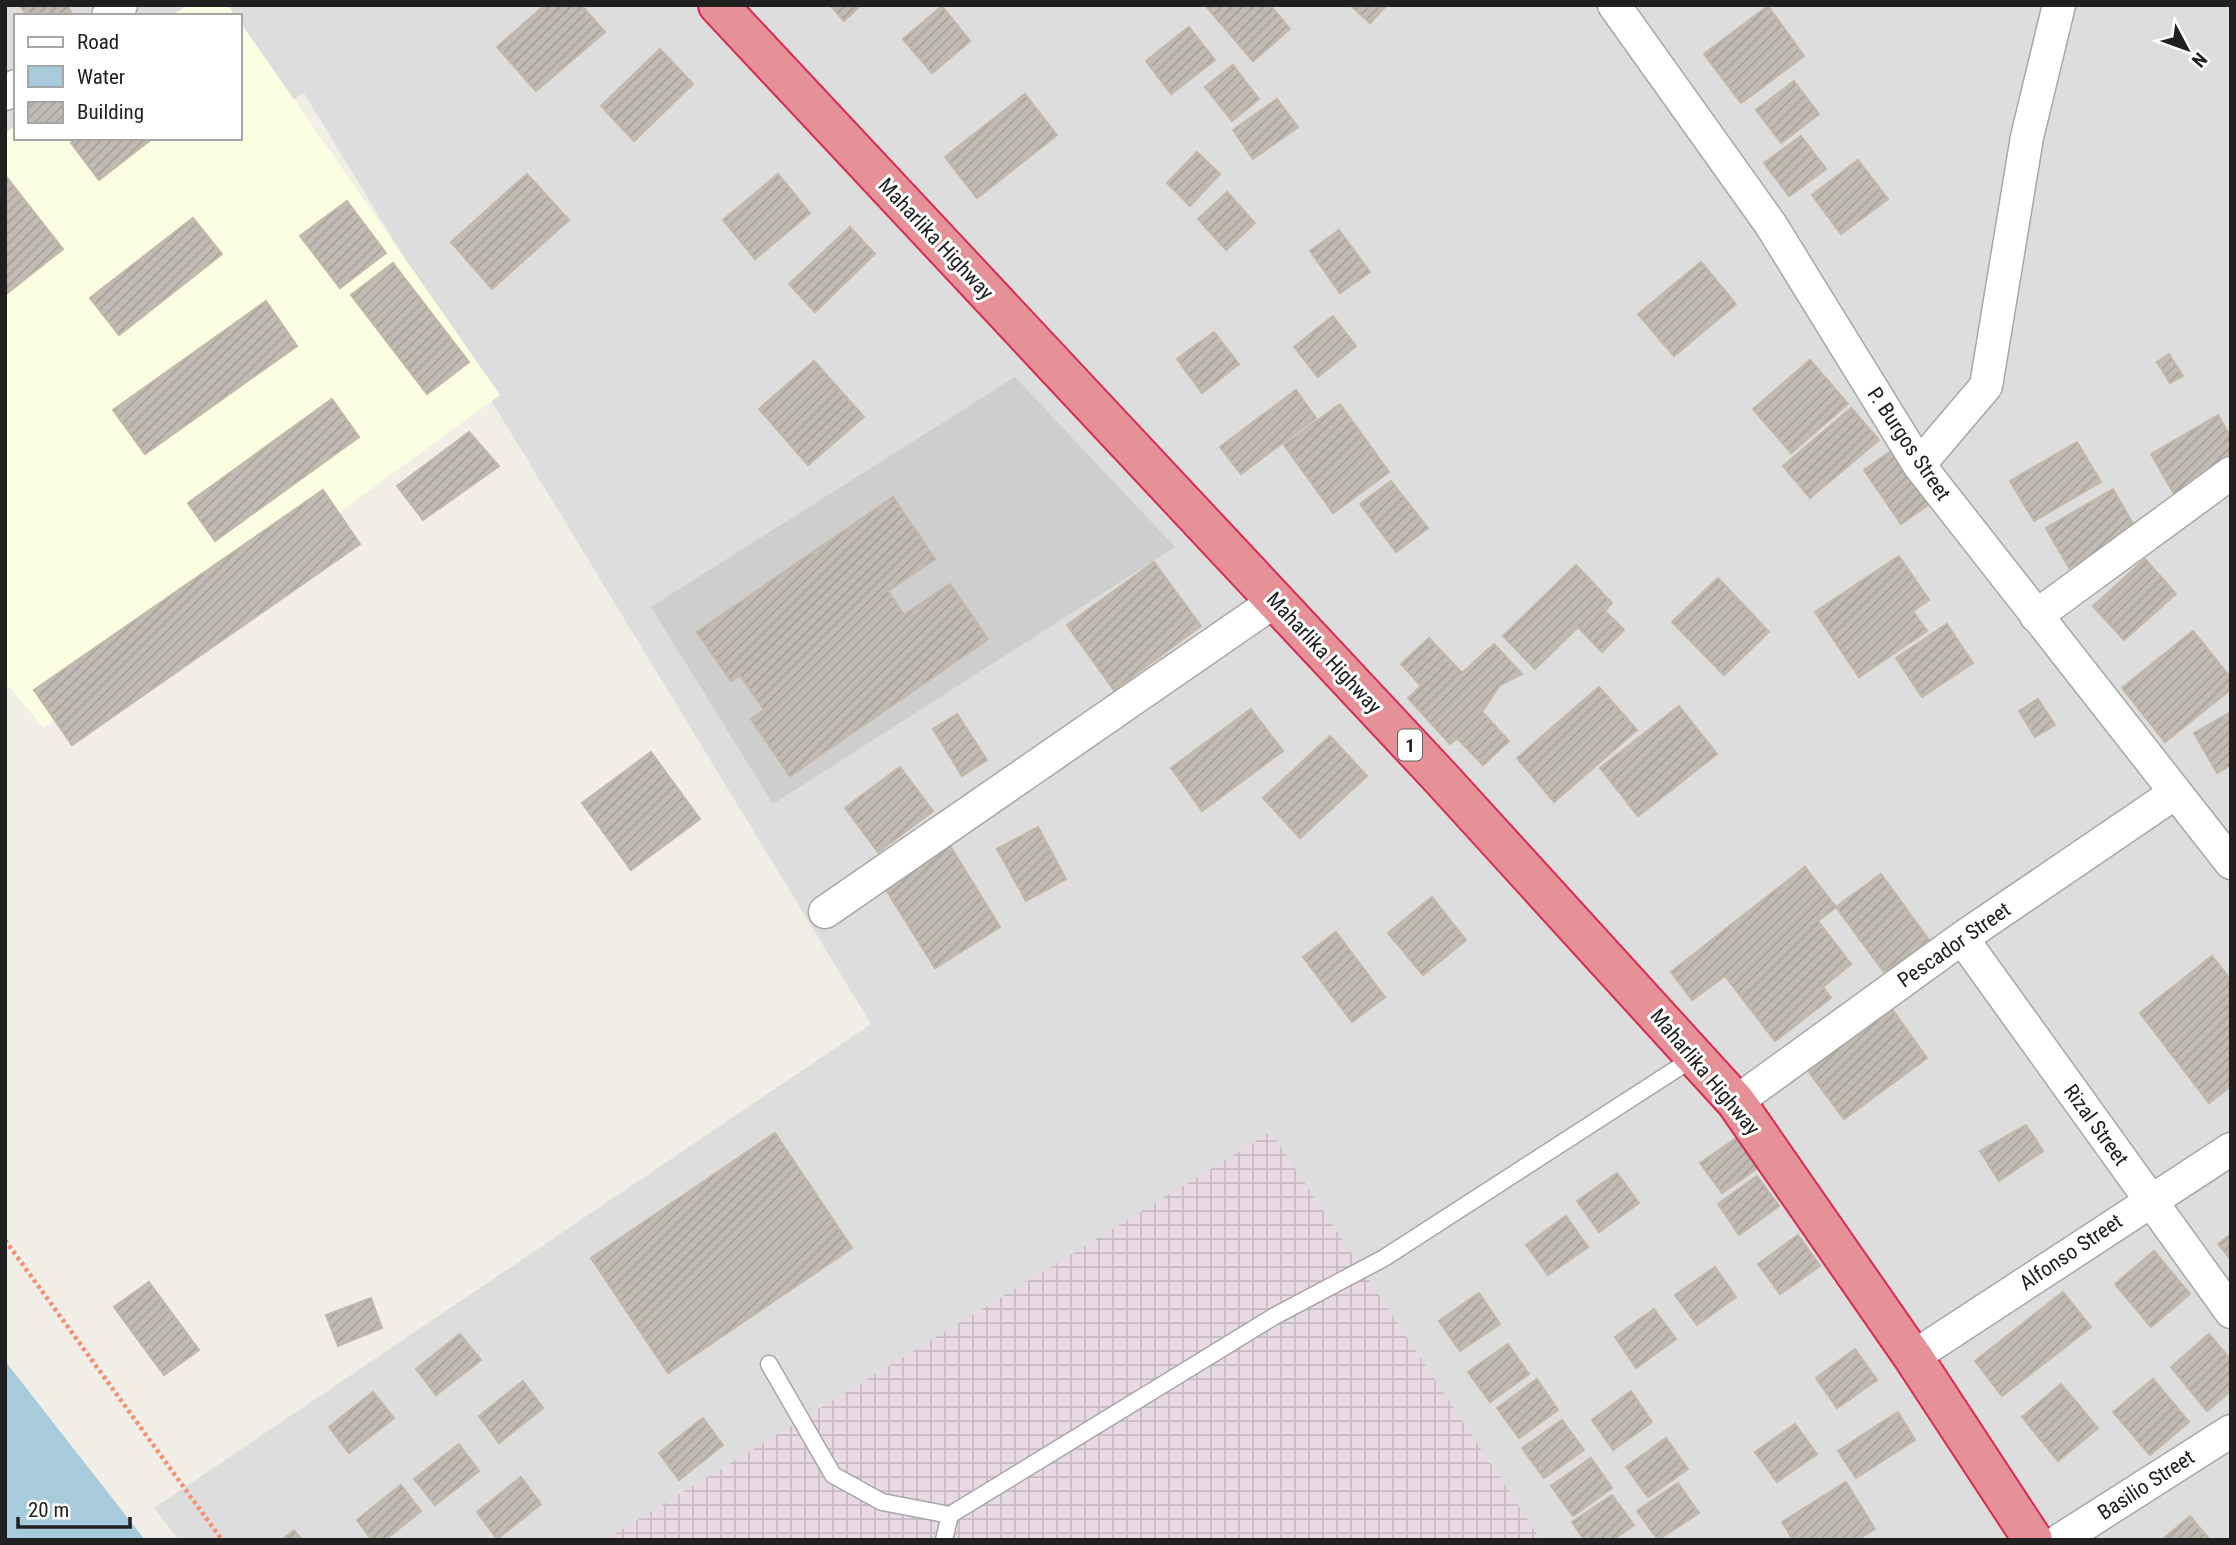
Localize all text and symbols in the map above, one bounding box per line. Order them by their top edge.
legend [14,14,242,140]
north arrow [2152,14,2222,84]
text: Road [77,30,119,54]
text: N [2187,48,2212,72]
text: Water [77,65,125,89]
text: Building [77,100,144,124]
street label: Maharlika Highway [874,173,999,305]
street label: P. Burgos Street [1862,383,1956,505]
street label: Maharlika Highway [1262,587,1387,719]
road number: 1 [1398,730,1422,760]
street label: Pescador Street [1893,897,2015,993]
street label: Maharlika Highway [1645,1004,1765,1140]
street label: Rizal Street [2059,1080,2133,1170]
street label: Alfonso Street [2015,1209,2127,1295]
street label: Basilio Street [2093,1445,2199,1525]
scale bar [18,1486,130,1530]
text: 20 m [28,1498,69,1522]

